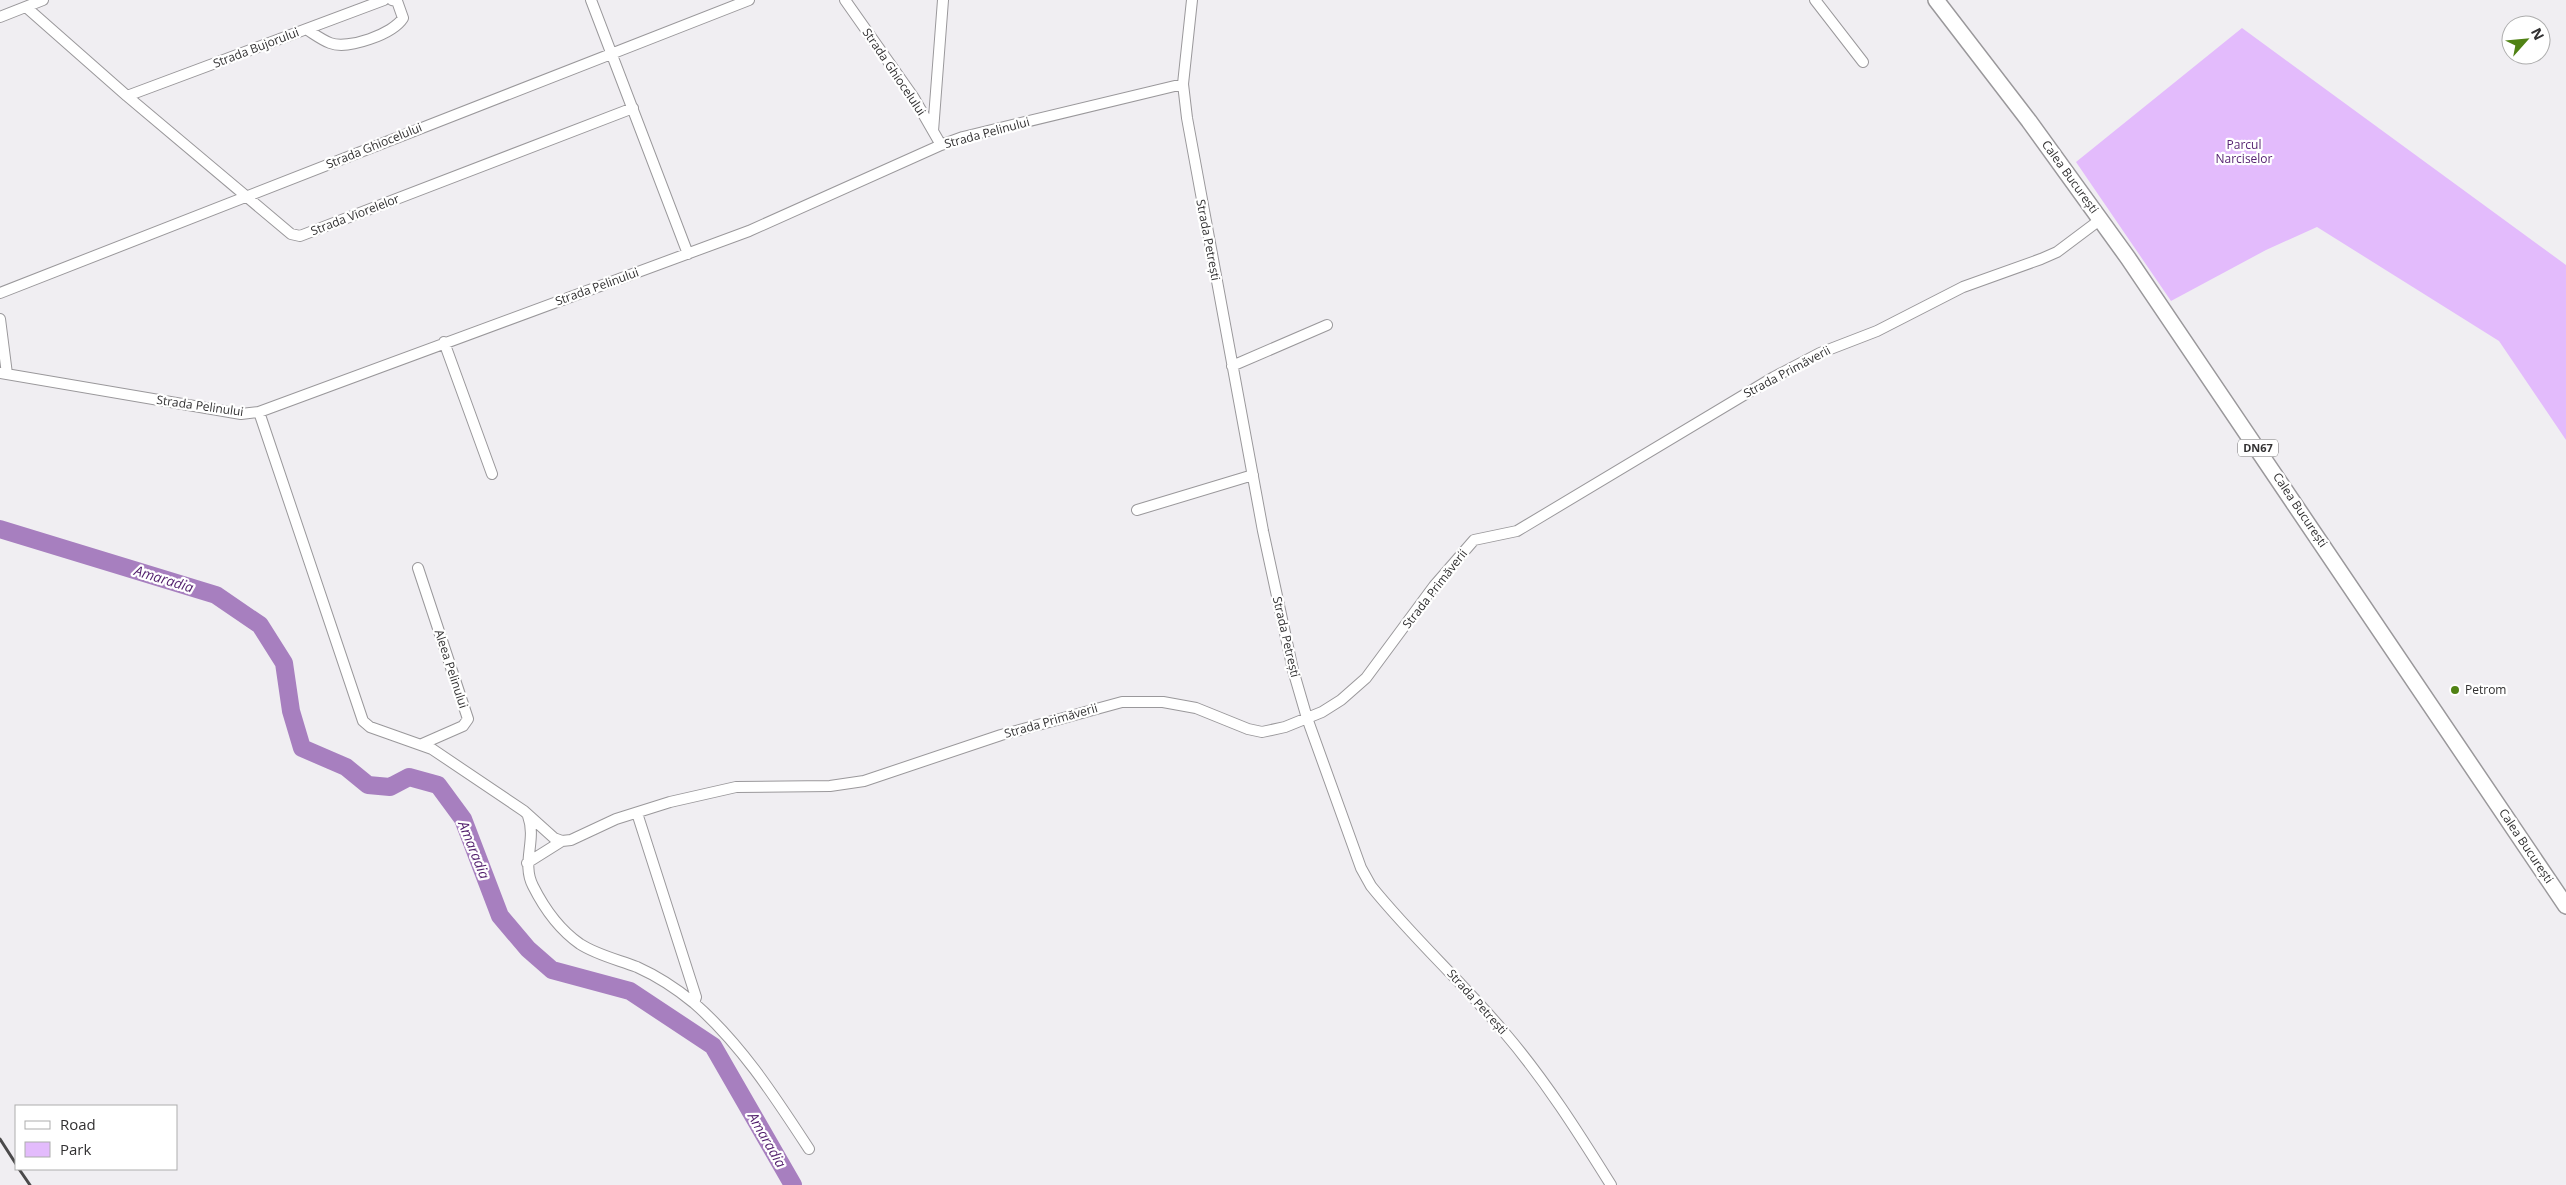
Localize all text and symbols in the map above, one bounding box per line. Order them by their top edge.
north arrow [2501,15,2551,65]
street label: Strada Bujorului [210,23,301,72]
text: N [2527,24,2549,43]
street label: Strada Ghiocelului [859,25,930,119]
street label: Strada Pelinului [942,113,1031,152]
street label: Strada Ghiocelului [323,119,424,173]
park label: Parcul Narciselor [2216,136,2273,167]
street label: Calea București [2038,137,2103,217]
street label: Strada Viorelelor [308,190,402,239]
street label: Strada Petrești [1192,198,1225,282]
street label: Strada Pelinului [553,264,641,310]
street label: Strada Primăverii [1740,341,1833,402]
street label: Strada Pelinului [155,391,245,420]
road number: DN67 [2238,439,2278,456]
street label: Calea București [2269,469,2332,550]
street label: Strada Primăverii [1398,546,1471,632]
water label: Amaradia [131,560,196,597]
street label: Strada Petrești [1269,595,1304,679]
street label: Aleea Pelinului [431,627,472,710]
place label: Petrom [2465,681,2506,698]
marker: Petrom [2449,684,2461,696]
street label: Strada Primăverii [1002,699,1099,742]
street label: Calea București [2495,805,2558,886]
water label: Amaradia [454,817,495,882]
street label: Strada Petrești [1443,965,1511,1038]
legend [15,1105,178,1170]
water label: Amaradia [743,1108,791,1171]
text: Road [60,1114,96,1134]
text: Park [60,1139,91,1159]

